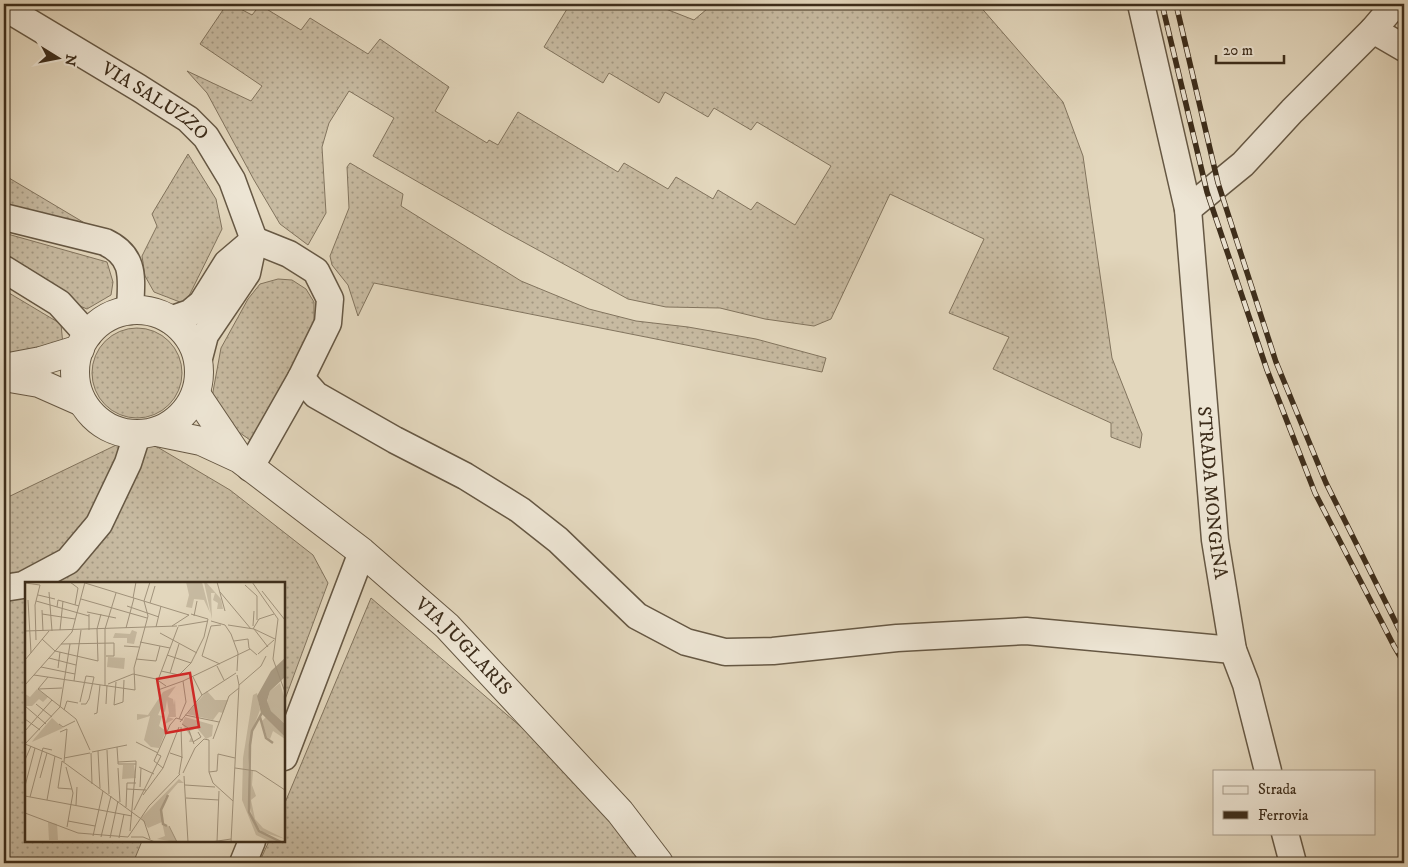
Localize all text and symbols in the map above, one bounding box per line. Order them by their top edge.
north arrow [32,32,82,82]
scale bar [1216,32,1283,64]
text: 20 m [1223,41,1253,60]
text: N [60,53,80,68]
street label: VIA SALUZZO [97,56,214,145]
street label: STRADA MONGINA [1193,405,1233,582]
inset map [25,582,285,842]
street label: VIA JUGLARIS [410,592,517,700]
legend [1213,770,1376,834]
text: Strada [1258,780,1297,799]
text: Ferrovia [1258,806,1309,825]

